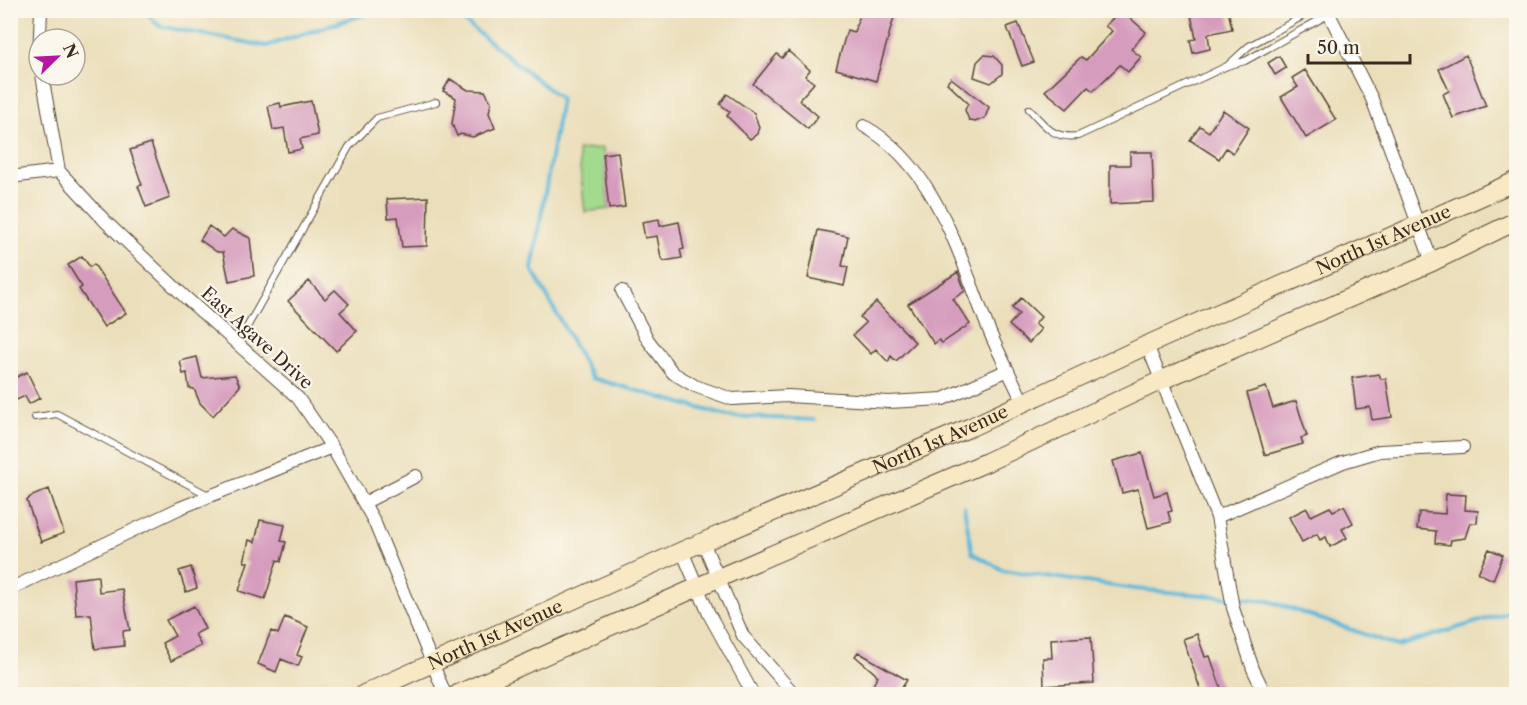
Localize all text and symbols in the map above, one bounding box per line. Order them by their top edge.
north arrow [27,27,87,87]
scale bar [1308,27,1410,65]
text: 50 m [1317,37,1360,59]
text: N [59,40,83,61]
street label: North 1st Avenue [1313,200,1454,280]
street label: East Agave Drive [197,282,317,394]
street label: North 1st Avenue [869,400,1011,479]
street label: North 1st Avenue [425,595,566,675]

